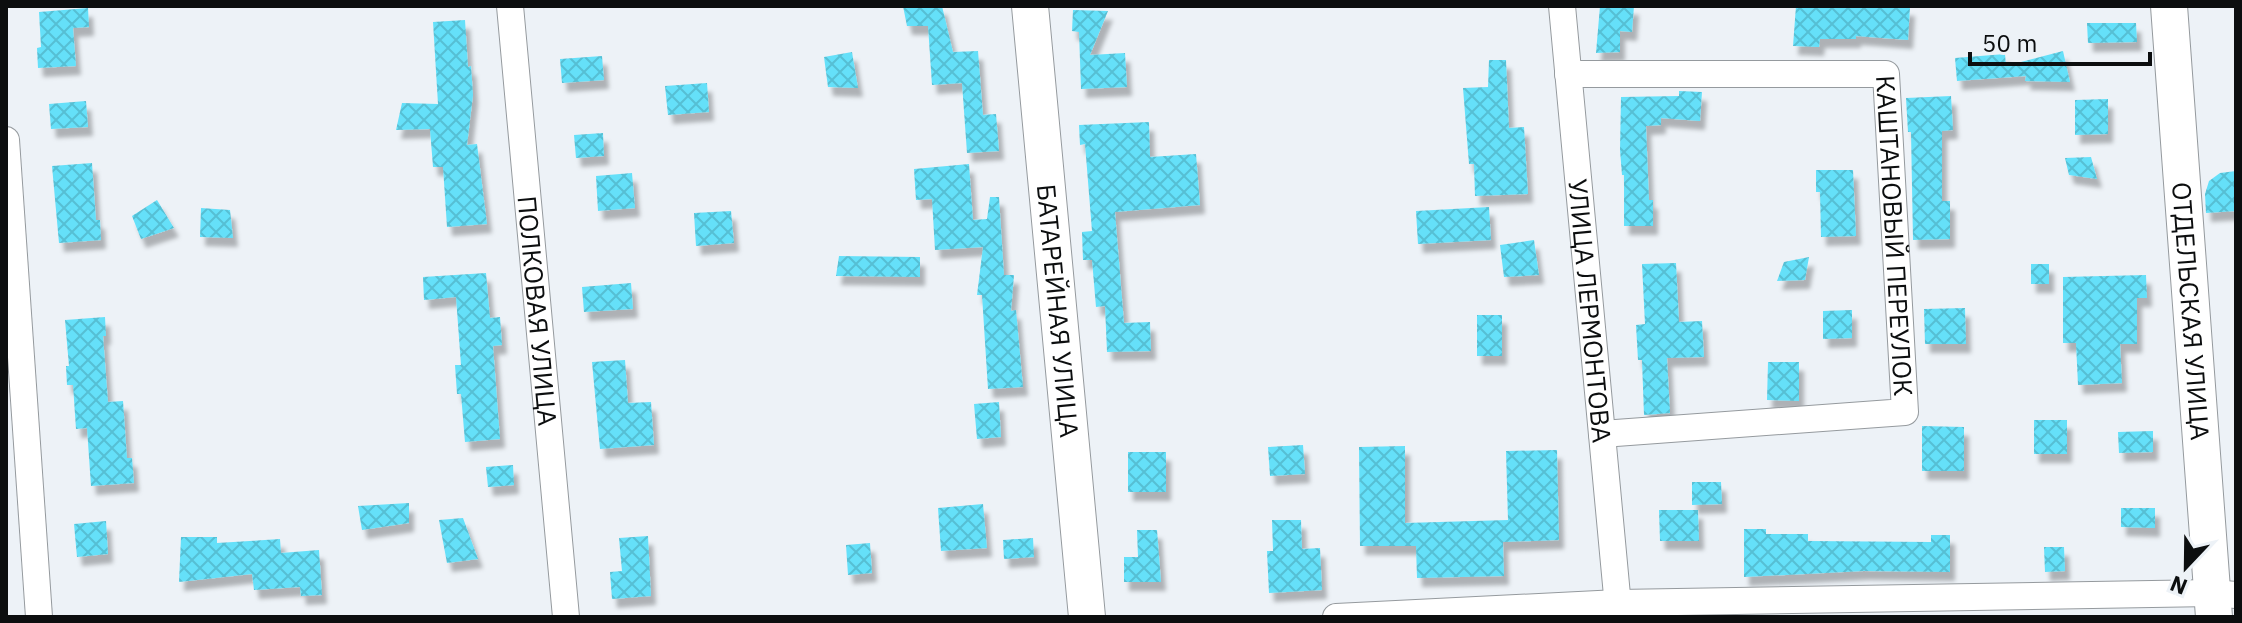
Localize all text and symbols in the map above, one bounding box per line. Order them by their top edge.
scale bar [1970,16,2150,66]
text: 50 m [1982,27,2037,59]
street label: КАШТАНОВЫЙ ПЕРЕУЛОК [1869,74,1921,397]
street label: УЛИЦА ЛЕРМОНТОВА [1561,177,1620,445]
street label: ОТДЕЛЬСКАЯ УЛИЦА [2165,181,2218,442]
street label: БАТАРЕЙНАЯ УЛИЦА [1030,182,1087,439]
street label: ПОЛКОВАЯ УЛИЦА [510,194,565,428]
north arrow [2146,527,2226,607]
text: N [2166,570,2191,602]

